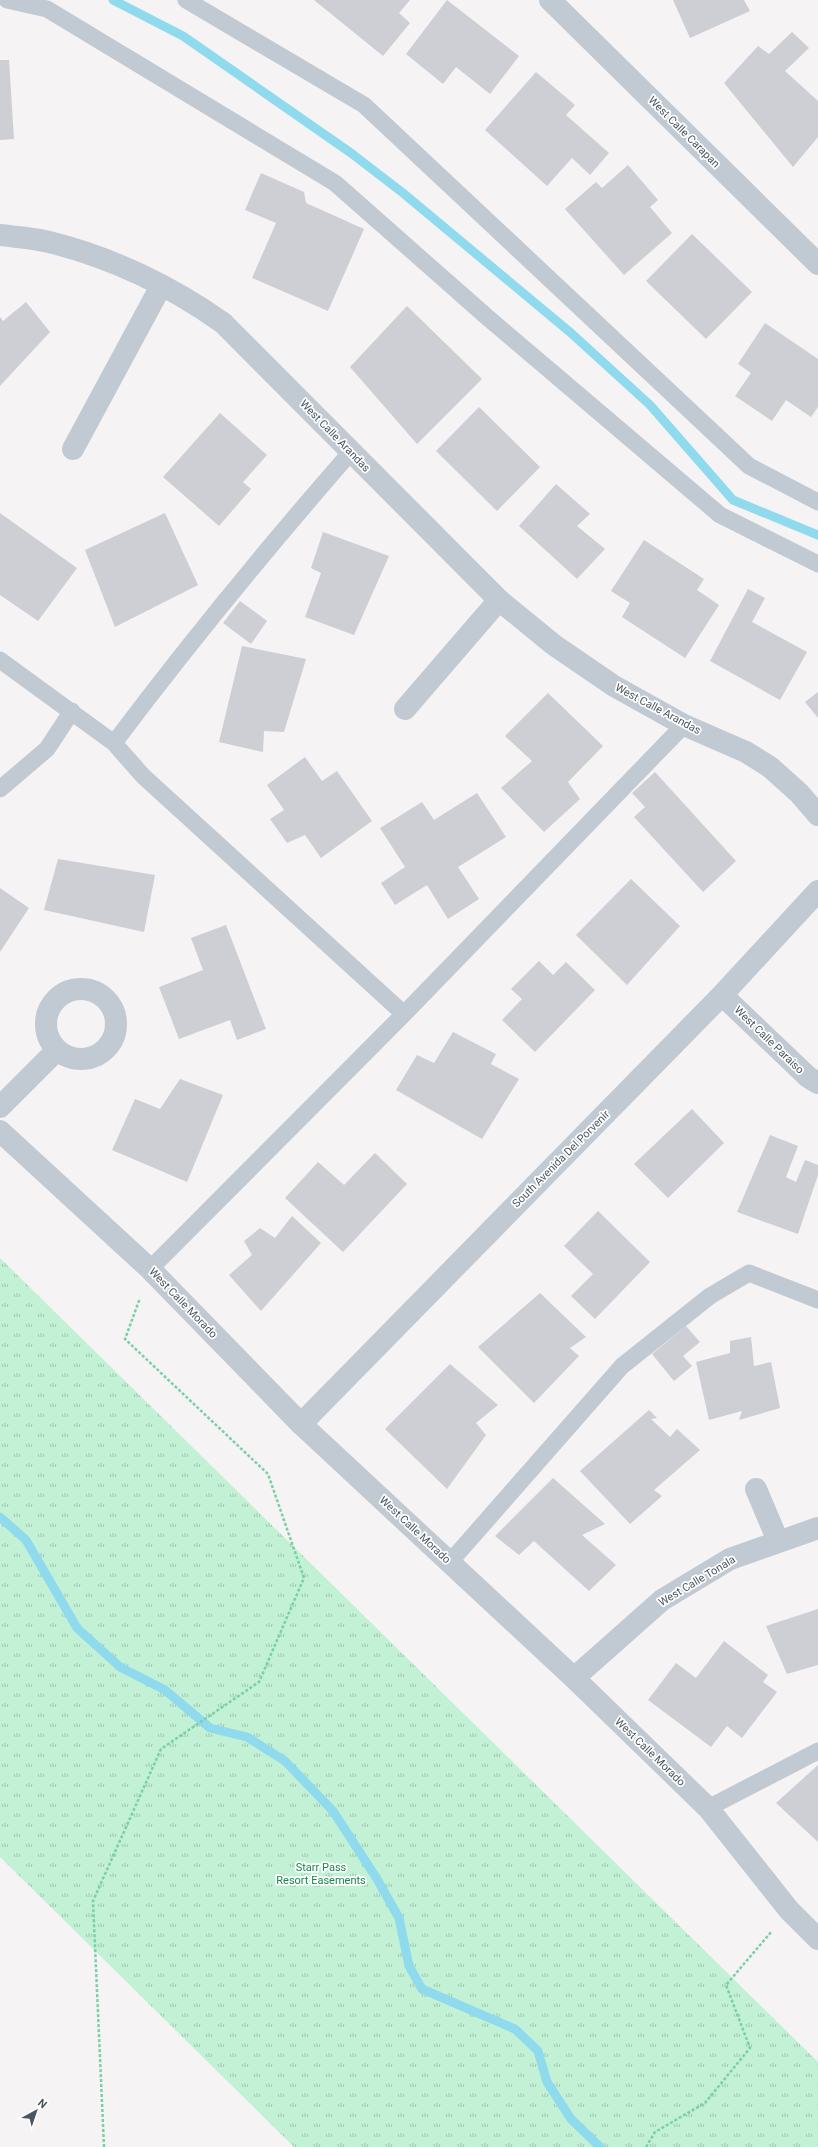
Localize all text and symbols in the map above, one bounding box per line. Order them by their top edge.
street label: West Calle Carapan [646,94,722,170]
street label: West Calle Arandas [297,397,373,475]
street label: West Calle Arandas [613,681,703,737]
street label: West Calle Paraiso [732,1004,806,1076]
street label: South Avenida Del Porvenir [510,1108,612,1210]
street label: West Calle Morado [146,1265,220,1341]
street label: West Calle Morado [377,1494,453,1566]
street label: West Calle Tonala [656,1553,738,1609]
street label: West Calle Morado [612,1715,688,1789]
park label: Starr Pass Resort Easements [276,1861,366,1887]
north arrow [16,2091,56,2131]
text: N [35,2096,49,2111]

